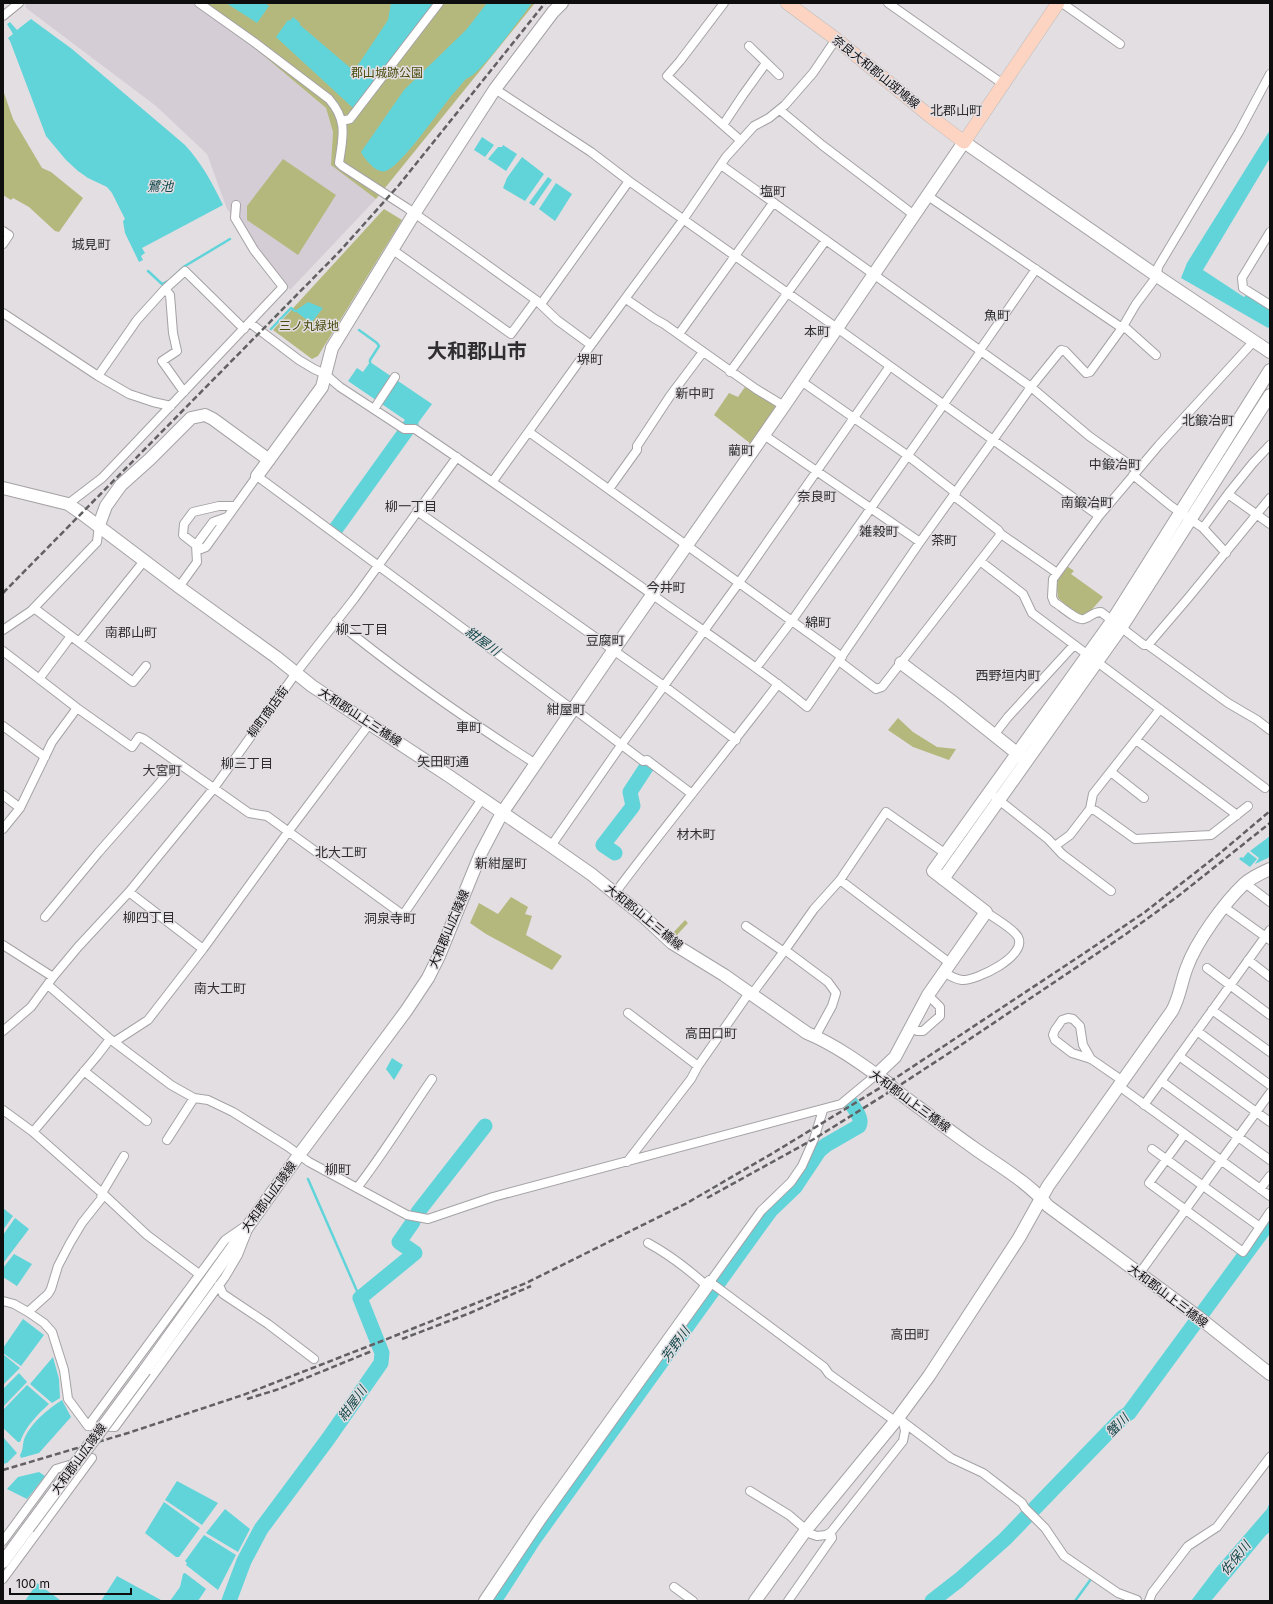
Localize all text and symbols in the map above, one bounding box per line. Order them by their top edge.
street label: 奈良大和郡山斑鳩線 [830,32,923,111]
park label: 郡山城跡公園 [351,65,423,80]
district label: 北郡山町 [930,102,982,118]
water label: 鷺池 [147,178,175,194]
district label: 塩町 [760,183,786,199]
district label: 城見町 [71,236,111,252]
district label: 魚町 [984,307,1010,323]
park label: 三ノ丸緑地 [279,318,339,333]
district label: 本町 [804,323,830,339]
district label: 大和郡山市 [427,339,527,363]
district label: 堺町 [577,351,603,367]
district label: 新中町 [675,385,715,401]
district label: 北鍛冶町 [1182,412,1234,428]
district label: 藺町 [728,442,754,458]
district label: 中鍛冶町 [1089,456,1141,472]
district label: 奈良町 [797,488,837,504]
district label: 南鍛冶町 [1061,494,1113,510]
district label: 柳一丁目 [385,498,437,514]
district label: 雑穀町 [859,523,899,539]
district label: 茶町 [931,532,957,548]
district label: 今井町 [646,579,686,595]
district label: 綿町 [805,614,831,630]
district label: 柳二丁目 [336,621,388,637]
water label: 紺屋川 [463,623,505,660]
district label: 南郡山町 [105,624,157,640]
district label: 豆腐町 [585,632,625,648]
district label: 西野垣内町 [975,667,1041,683]
street label: 柳町商店街 [244,683,291,740]
street label: 大和郡山上三橋線 [316,684,405,749]
district label: 紺屋町 [546,701,586,717]
district label: 車町 [456,719,482,735]
district label: 矢田町通 [417,753,469,769]
district label: 柳三丁目 [221,755,273,771]
district label: 大宮町 [142,762,182,778]
district label: 材木町 [676,826,716,842]
district label: 北大工町 [315,844,367,860]
district label: 新紺屋町 [475,855,527,871]
street label: 大和郡山上三橋線 [602,881,686,953]
street label: 大和郡山広陵線 [425,887,472,970]
district label: 柳四丁目 [123,909,175,925]
district label: 洞泉寺町 [364,910,416,926]
district label: 南大工町 [194,980,246,996]
district label: 高田口町 [685,1025,737,1041]
street label: 大和郡山上三橋線 [867,1066,954,1135]
street label: 大和郡山広陵線 [238,1158,299,1235]
district label: 柳町 [325,1161,351,1177]
street label: 大和郡山上三橋線 [1125,1261,1211,1330]
water label: 芳野川 [657,1322,694,1364]
district label: 高田町 [890,1326,930,1342]
water label: 紺屋川 [334,1381,371,1423]
water label: 蟹川 [1102,1409,1133,1440]
street label: 大和郡山広陵線 [48,1420,109,1497]
water label: 佐保川 [1217,1536,1255,1578]
scale bar [10,1570,131,1596]
text: 100 m [16,1576,50,1591]

